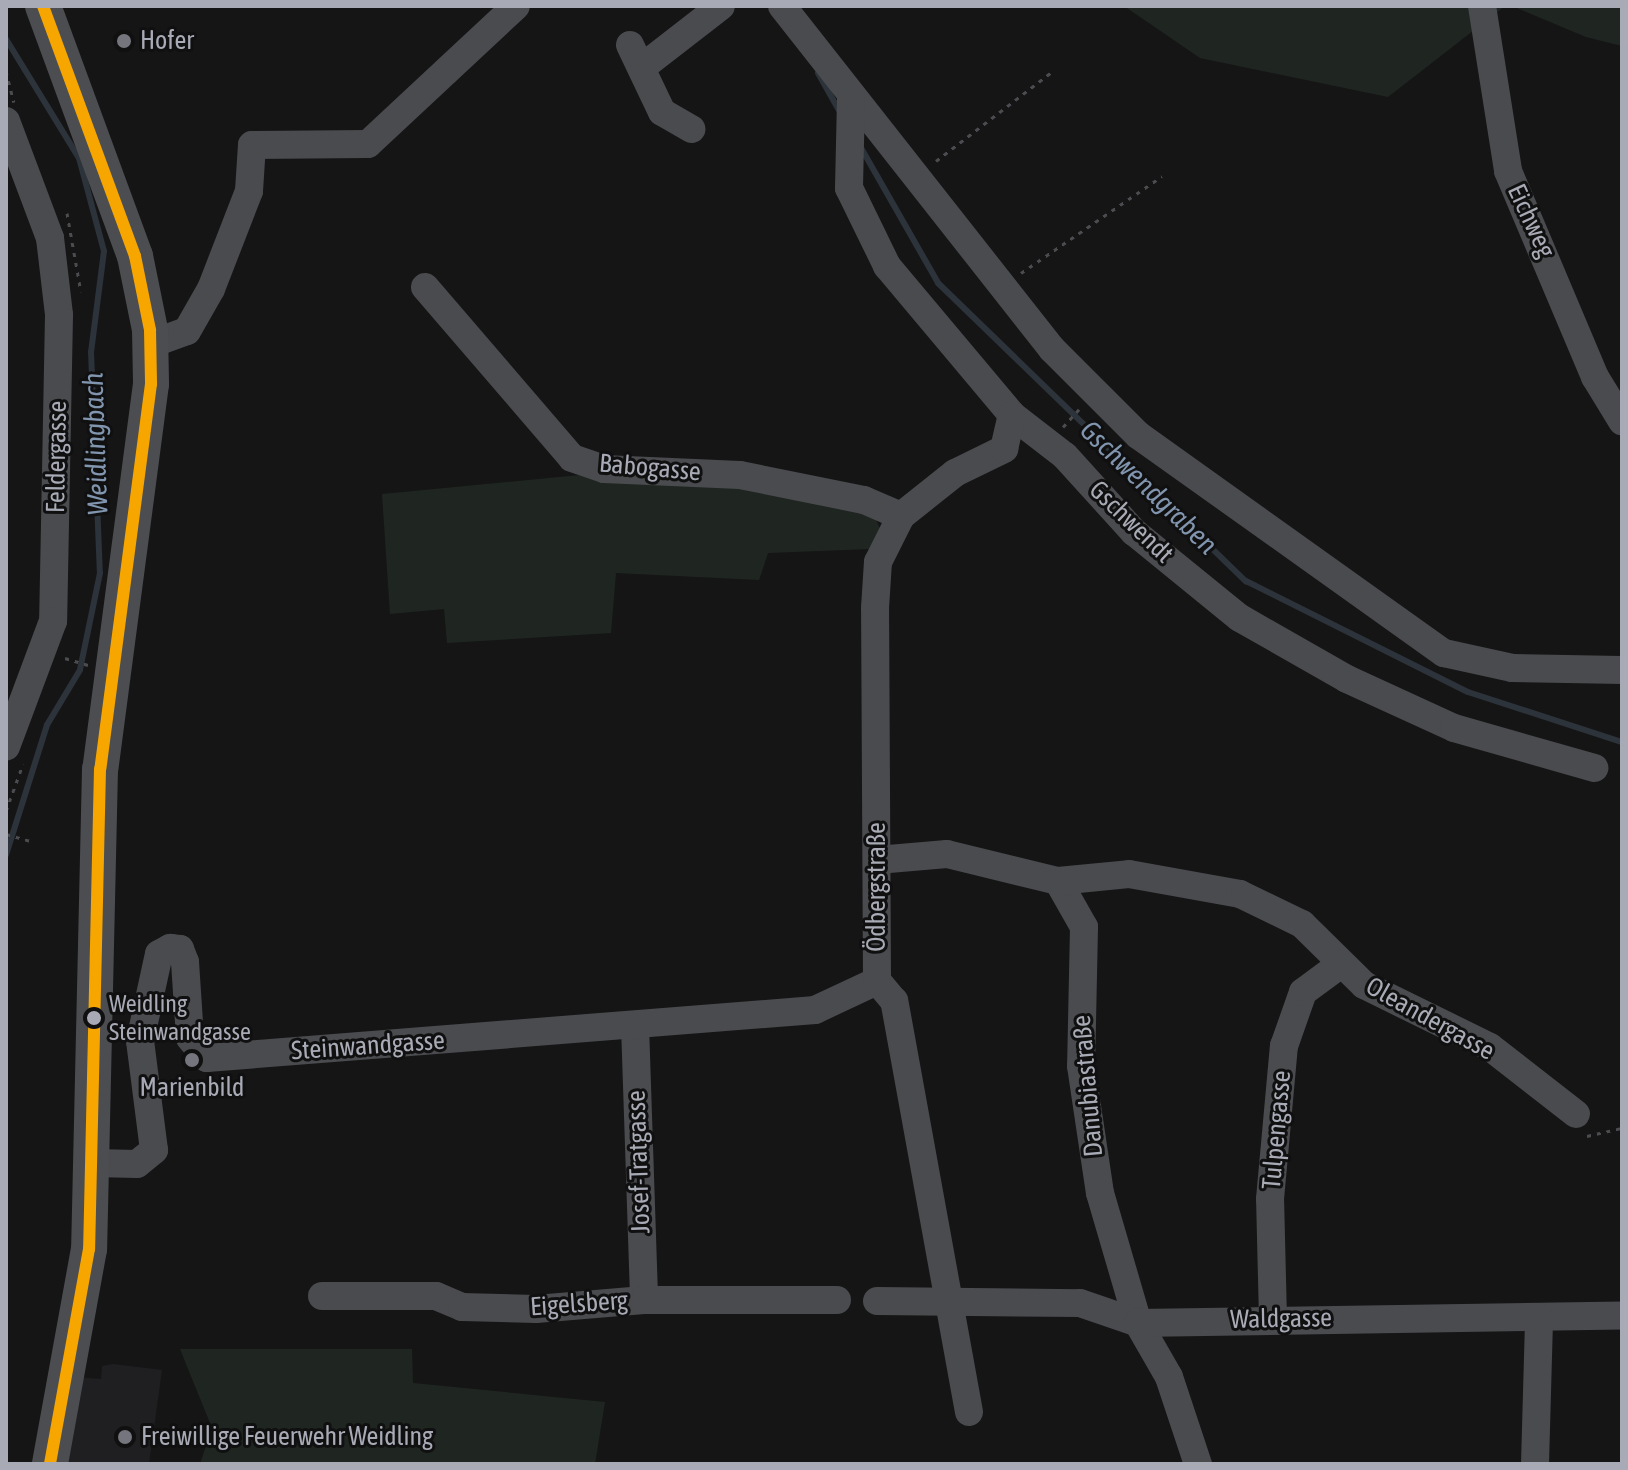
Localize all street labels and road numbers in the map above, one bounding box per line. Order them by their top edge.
street label: Eichweg [1500,179,1562,263]
street label: Feldergasse [40,401,74,513]
street label: Babogasse [598,448,702,488]
street label: Gschwendt [1083,474,1179,570]
street label: Ödbergstraße [861,822,893,952]
street label: Oleandergasse [1360,971,1500,1067]
street label: Danubiastraße [1066,1014,1110,1158]
street label: Steinwandgasse [290,1025,446,1067]
street label: Tulpengasse [1256,1069,1298,1191]
street label: Josef-Tratgasse [621,1090,657,1234]
street label: Eigelsberg [529,1285,629,1323]
street label: Waldgasse [1230,1303,1332,1335]

